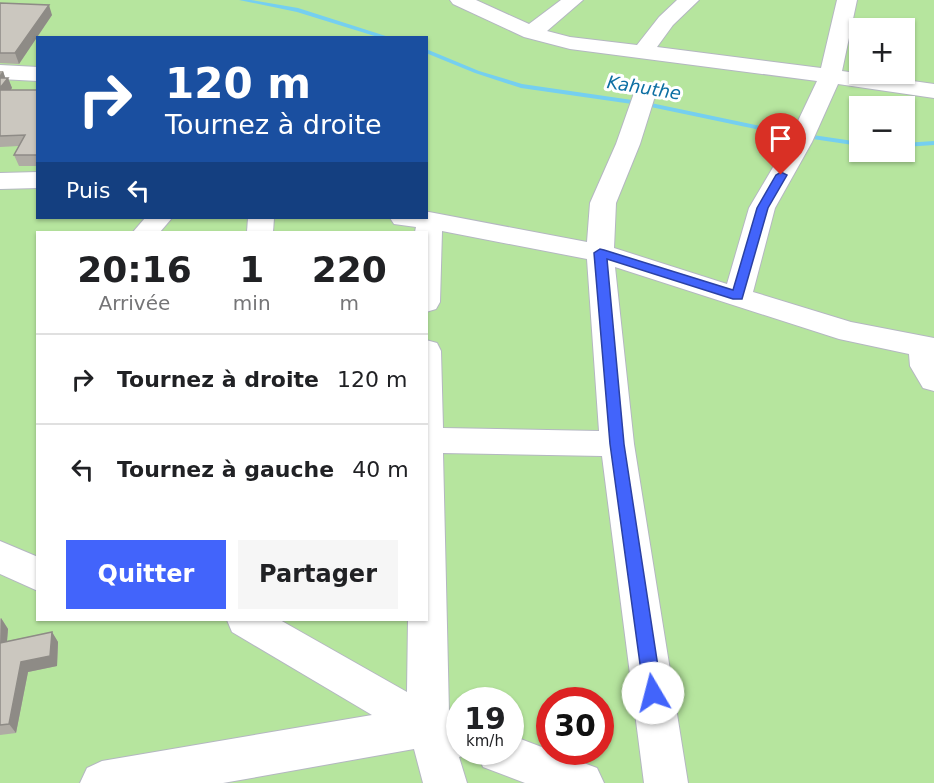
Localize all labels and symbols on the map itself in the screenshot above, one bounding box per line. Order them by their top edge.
water label: Kahuthe [606,71,683,104]
pin [755,113,806,175]
position arrow [621,661,685,725]
speed limit sign: 30 [536,687,614,765]

